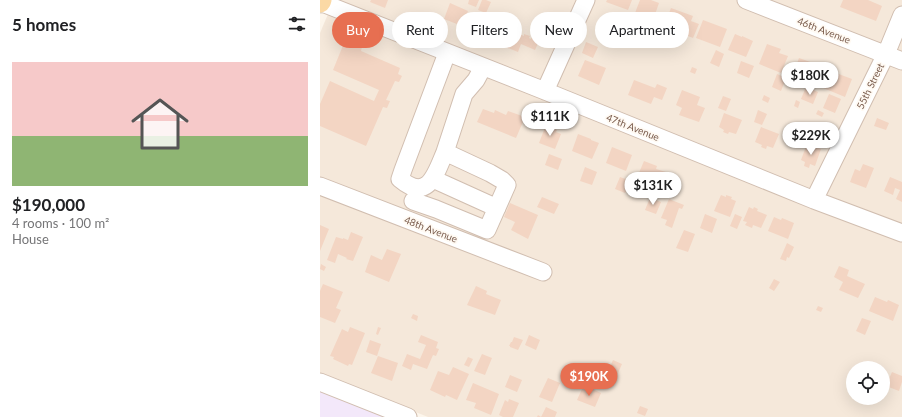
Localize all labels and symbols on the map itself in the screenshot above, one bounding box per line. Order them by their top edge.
street label: 46th Avenue [796,14,852,46]
street label: 55th Street [854,61,886,111]
pin: $180K [782,62,838,96]
pin: $111K [522,103,578,137]
street label: 47th Avenue [605,111,661,143]
pin: $229K [783,122,839,156]
pin: $131K [625,172,681,206]
street label: 48th Avenue [403,213,459,245]
pin: $190K [561,363,617,397]

